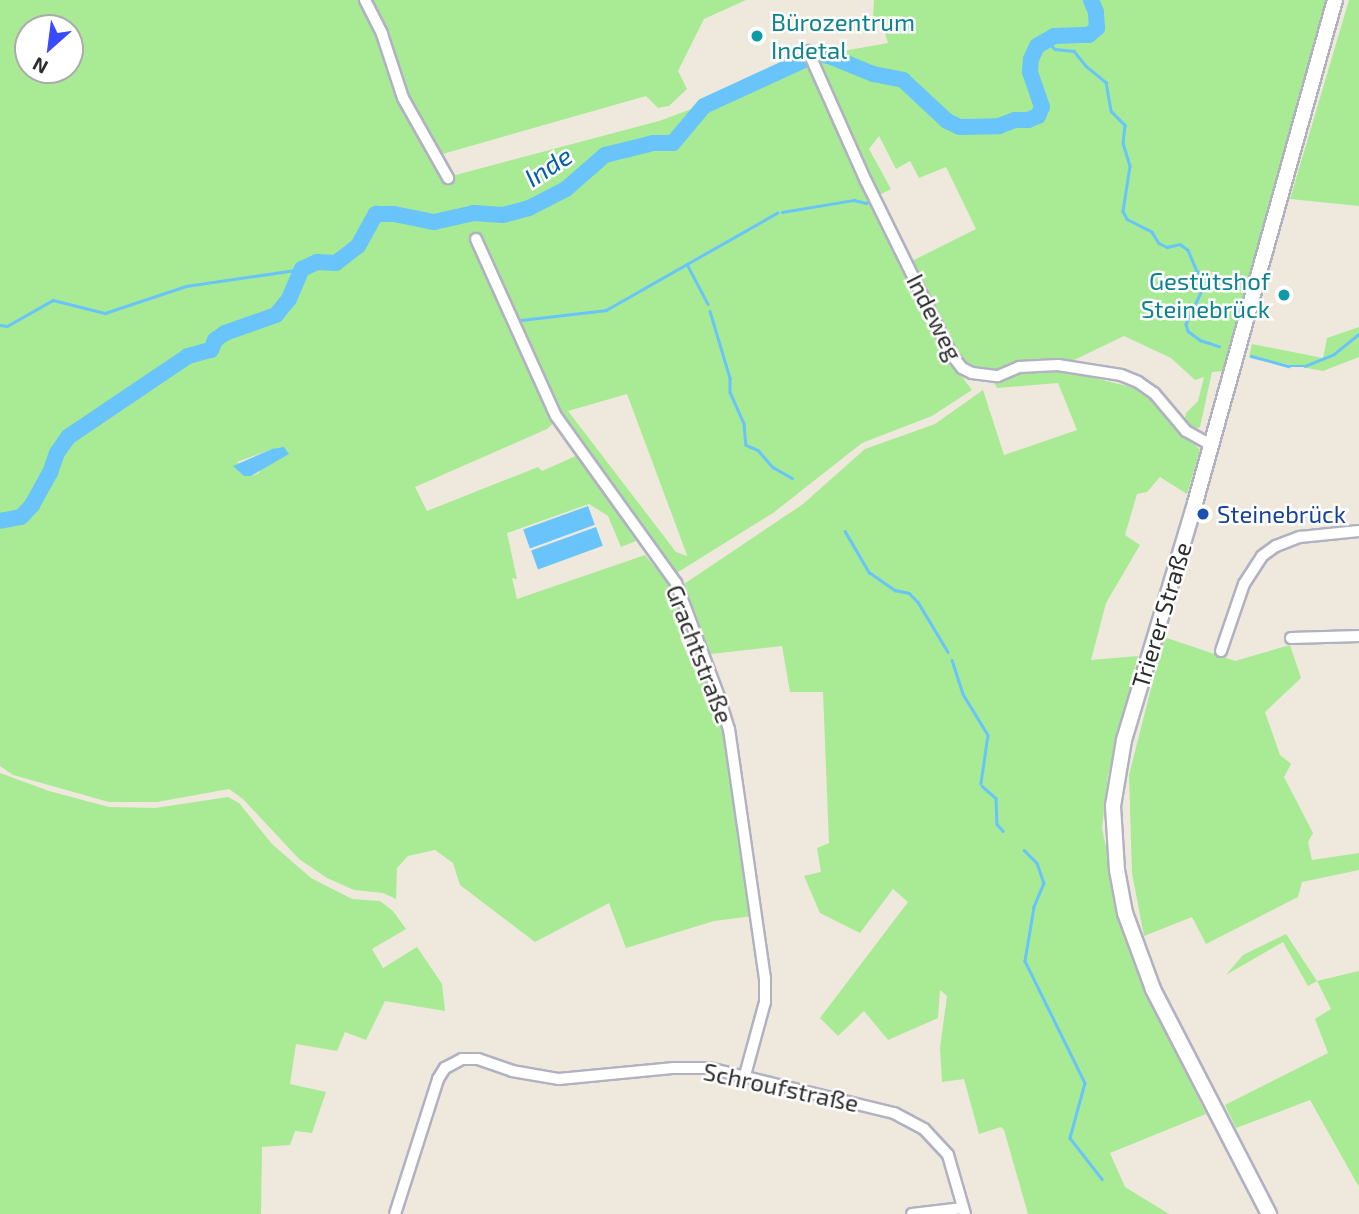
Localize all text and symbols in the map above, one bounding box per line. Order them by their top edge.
place label: Bürozentrum Indetal [771,8,915,64]
north arrow [14,14,84,84]
marker: Bürozentrum Indetal [749,28,765,44]
text: N [28,53,51,80]
water label: Inde [518,139,578,193]
place label: Gestütshof Steinebrück [1141,267,1270,323]
street label: Indeweg [901,269,969,365]
marker: Gestütshof Steinebrück [1276,287,1292,303]
place label: Steinebrück [1217,500,1346,528]
marker: Steinebrück [1195,506,1211,522]
street label: Trierer Straße [1125,538,1197,692]
street label: Grachtstraße [660,581,740,727]
street label: Schroufstraße [701,1056,861,1118]

